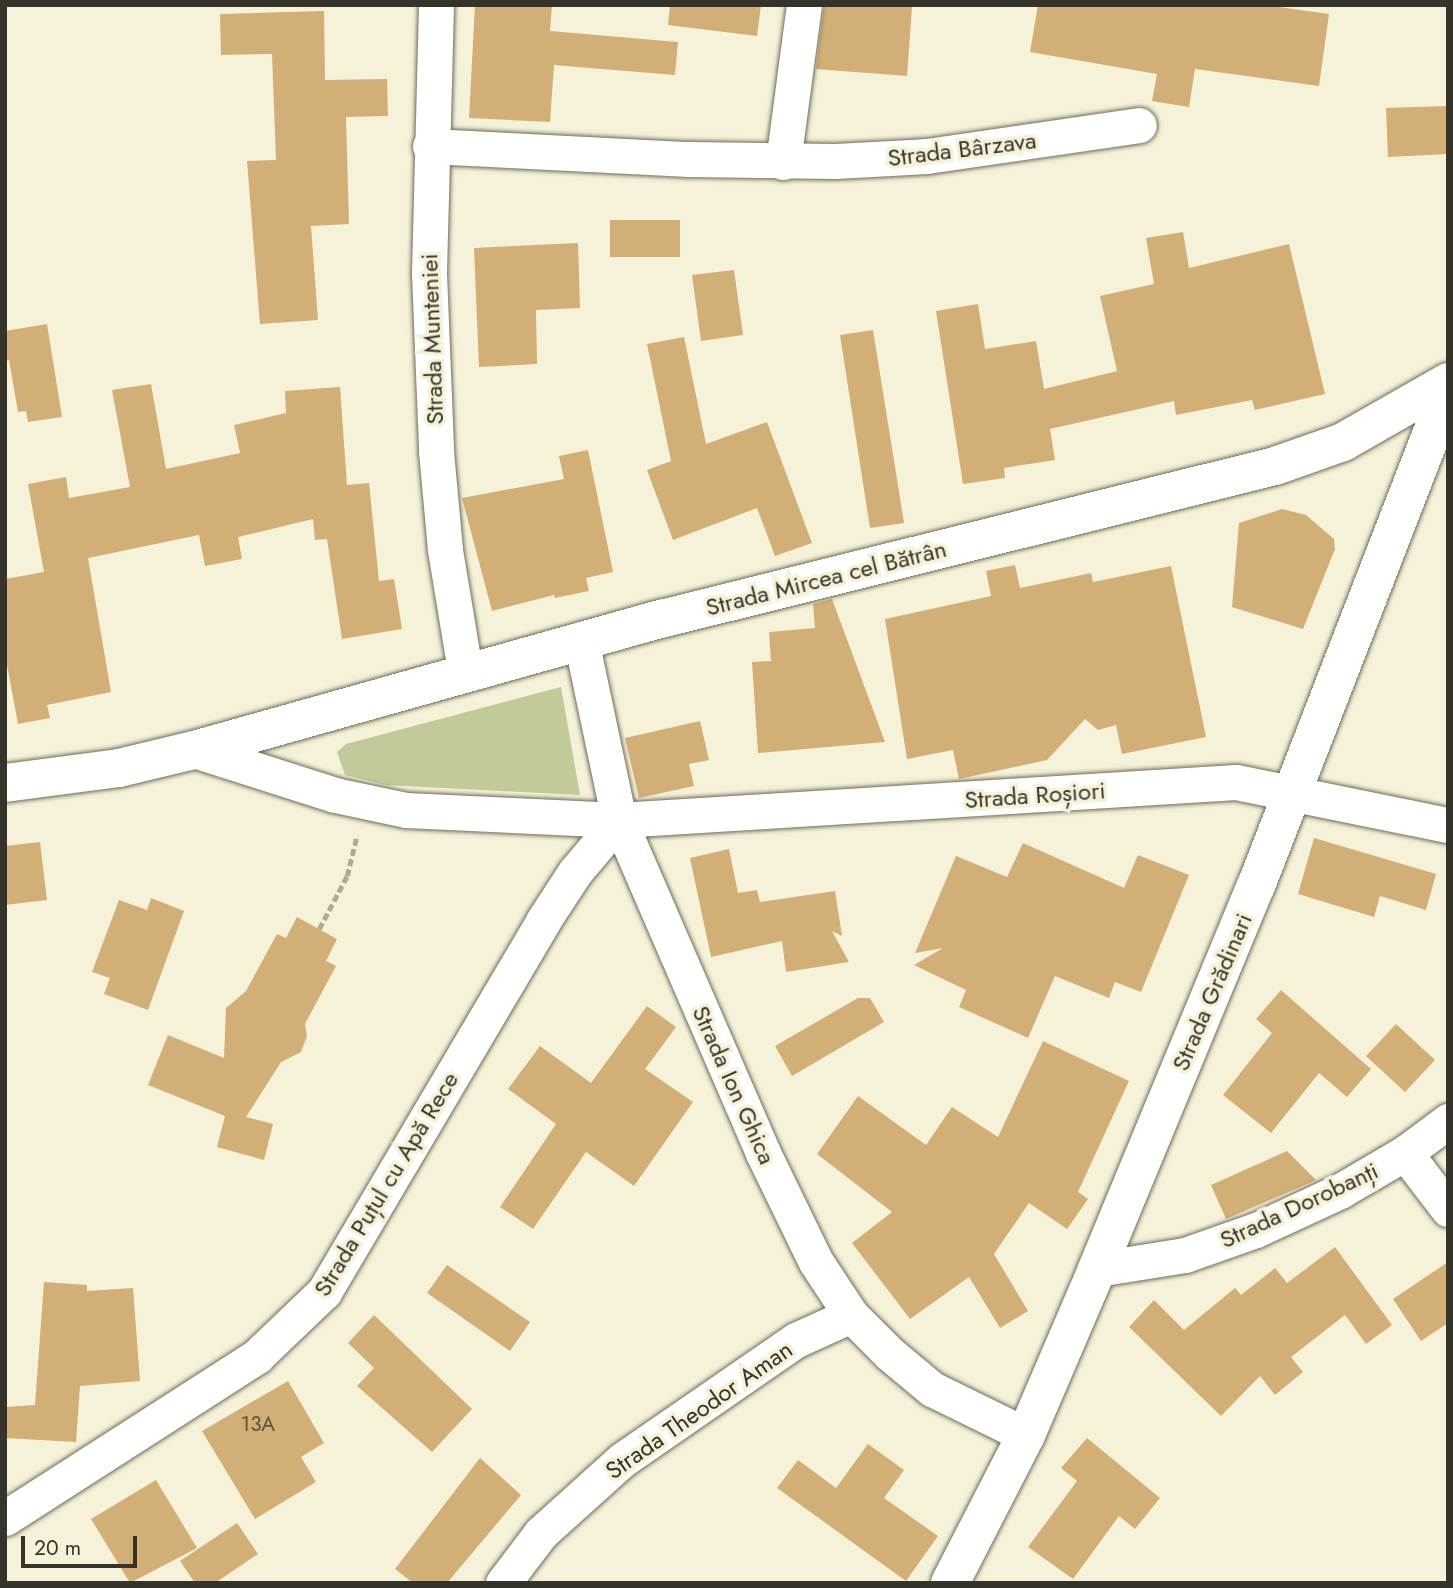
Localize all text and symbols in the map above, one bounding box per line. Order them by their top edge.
street label: Strada Bârzava [886,126,1038,172]
street label: Strada Munteniei [415,253,449,425]
street label: Strada Mircea cel Bătrân [703,534,949,622]
street label: Strada Roșiori [964,776,1106,814]
street label: Strada Grădinari [1166,909,1258,1075]
street label: Strada Ion Ghica [686,1001,782,1169]
street label: Strada Puțul cu Apă Rece [308,1067,464,1301]
street label: Strada Dorobanți [1215,1156,1383,1254]
street label: Strada Theodor Aman [600,1335,798,1485]
house number: 13A [241,1411,275,1437]
scale bar [24,1522,140,1566]
text: 20 m [34,1533,81,1563]

